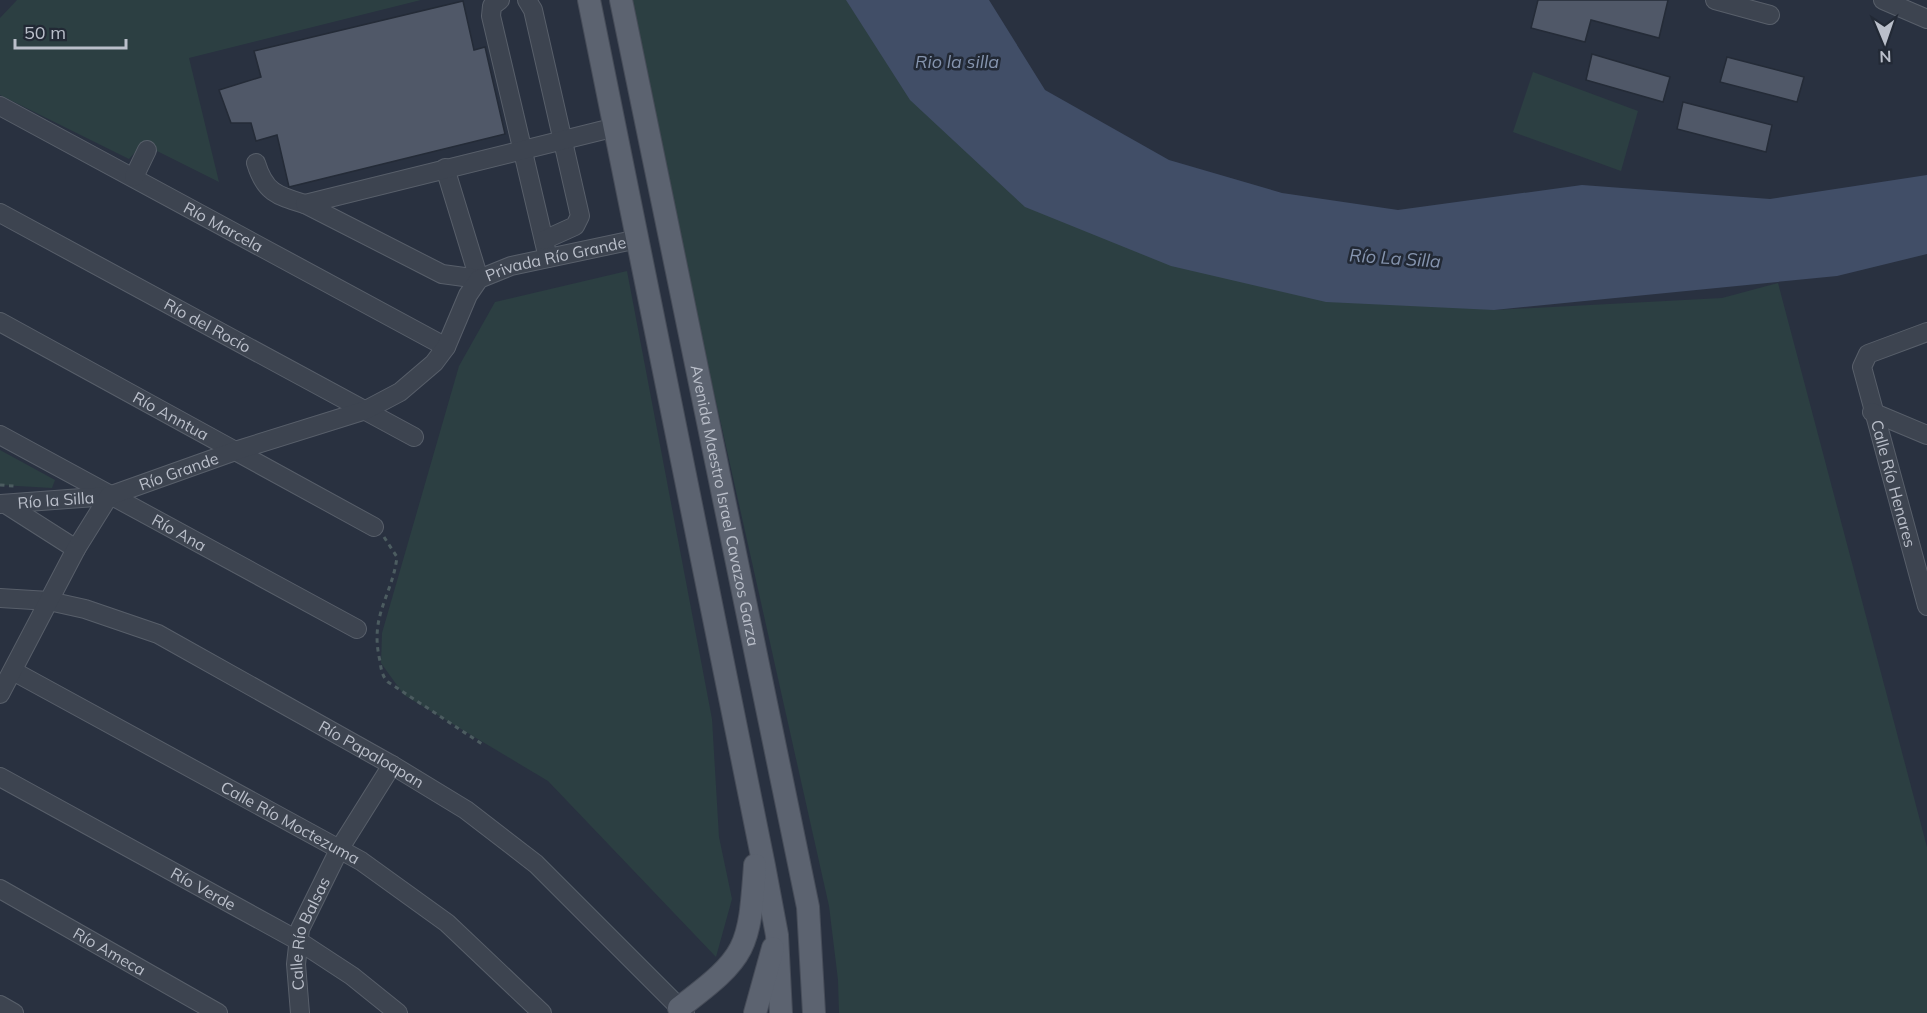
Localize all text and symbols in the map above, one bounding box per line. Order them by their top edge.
scale bar [15,12,126,50]
north arrow [1855,12,1915,72]
text: 50 m [24,21,66,44]
text: N [1879,47,1892,67]
water label: Rio la silla [915,50,999,73]
street label: Río Marcela [180,197,267,256]
street label: Privada Río Grande [482,232,628,285]
water label: Río La Silla [1348,243,1442,273]
street label: Río del Rocío [161,294,254,357]
street label: Avenida Maestro Israel Cavazos Garza [686,363,764,648]
street label: Río Anntua [130,387,212,444]
street label: Calle Río Henares [1867,417,1921,550]
street label: Río Grande [136,448,221,495]
street label: Río la Silla [17,487,95,513]
street label: Río Ana [149,510,210,555]
street label: Río Papaloapan [315,716,428,792]
street label: Calle Río Moctezuma [217,776,363,868]
street label: Río Verde [167,863,239,915]
street label: Calle Río Balsas [286,873,334,991]
street label: Río Ameca [70,923,149,980]

